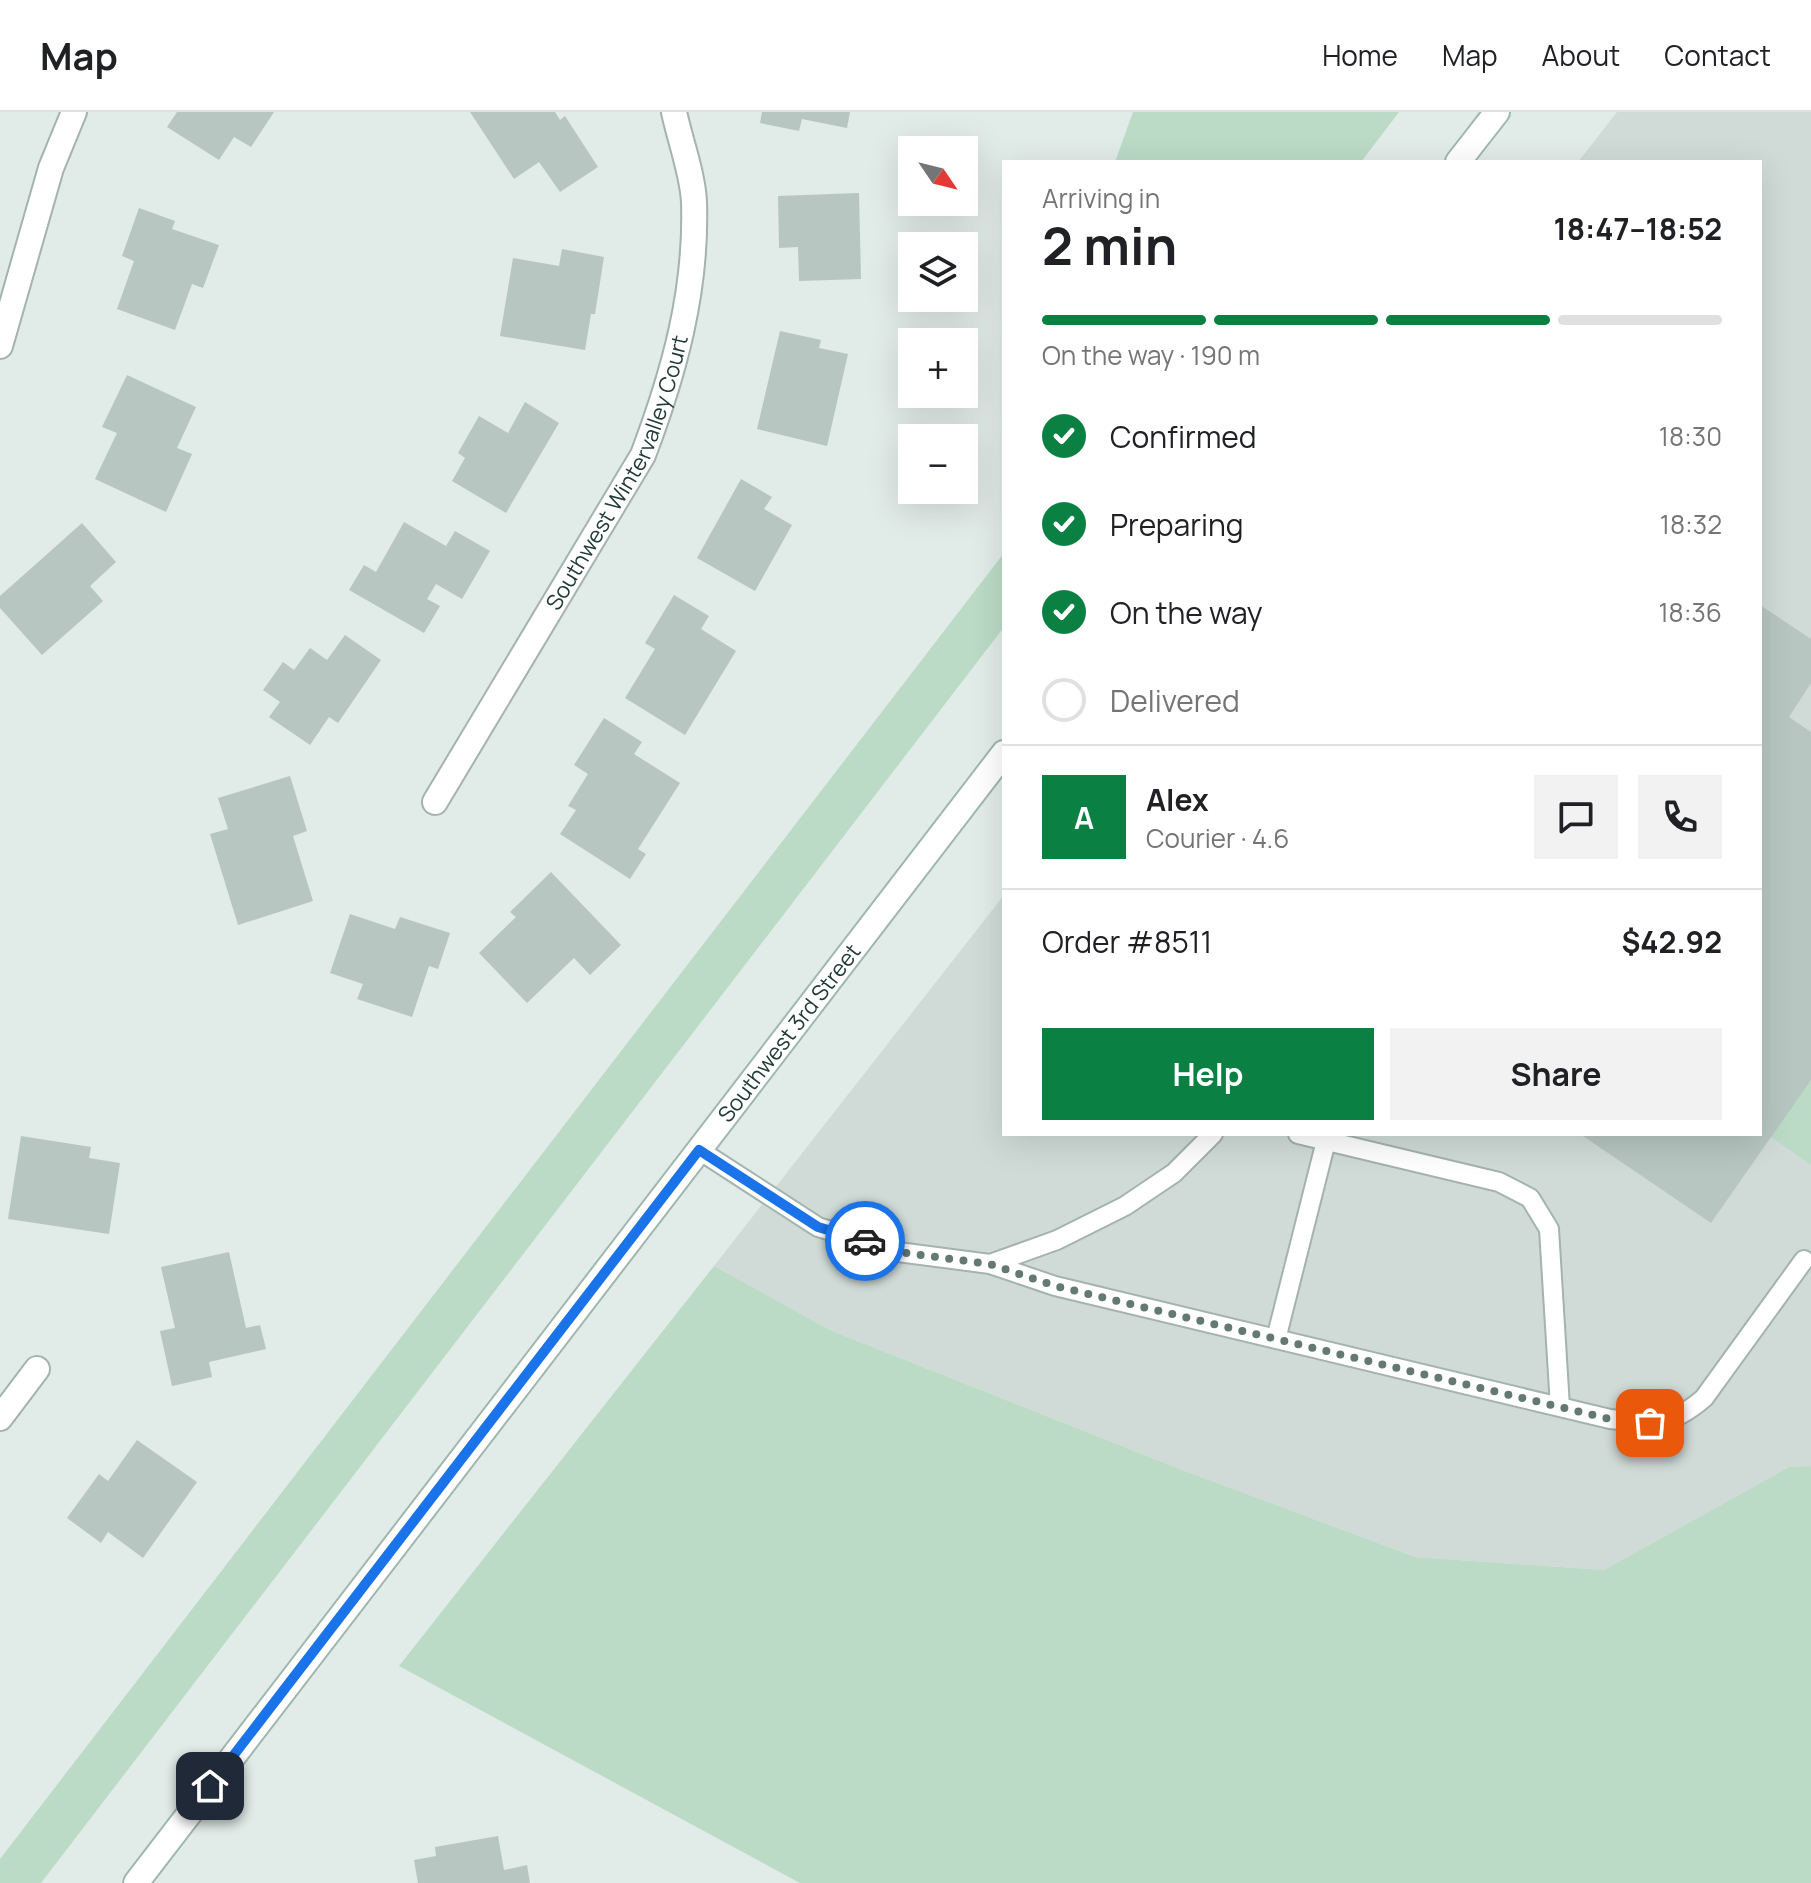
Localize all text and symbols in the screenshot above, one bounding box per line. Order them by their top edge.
text: Map [40,29,118,81]
text: Home [1322,36,1398,74]
text: Map [1442,36,1498,74]
text: About [1542,36,1620,74]
text: Contact [1664,36,1771,74]
north arrow [898,136,978,216]
map controls [898,136,978,504]
text: Arriving in [1042,180,1160,216]
text: 18:47–18:52 [1554,208,1722,249]
text: 2 min [1042,210,1177,281]
button: layers [898,232,978,312]
button: + [898,328,978,408]
street label: Southwest Wintervalley Court [538,332,695,616]
text: On the way · 190 m [1042,337,1260,373]
icon: check [1042,414,1086,458]
text: Confirmed [1110,416,1257,457]
text: 18:30 [1659,418,1722,454]
button: − [898,424,978,504]
icon: check [1042,502,1086,546]
text: Preparing [1110,504,1244,545]
text: 18:32 [1660,506,1722,542]
icon: check [1042,590,1086,634]
text: On the way [1110,592,1263,633]
text: 18:36 [1658,594,1722,630]
text: Delivered [1110,680,1240,721]
button: chat [1534,775,1618,859]
button: phone [1638,775,1722,859]
text: Alex [1146,779,1209,820]
text: A [1074,797,1094,838]
text: Courier · 4.6 [1146,820,1289,856]
text: Order #8511 [1042,921,1212,962]
text: $42.92 [1621,921,1722,962]
street label: Southwest 3rd Street [711,937,867,1128]
button: Help [1042,1028,1374,1120]
button: Share [1390,1028,1722,1120]
courier [825,1201,905,1281]
icon: car [843,1219,887,1263]
pin [1616,1389,1684,1457]
icon: bag [1628,1401,1672,1445]
pin [176,1752,244,1820]
icon: home [188,1764,232,1808]

